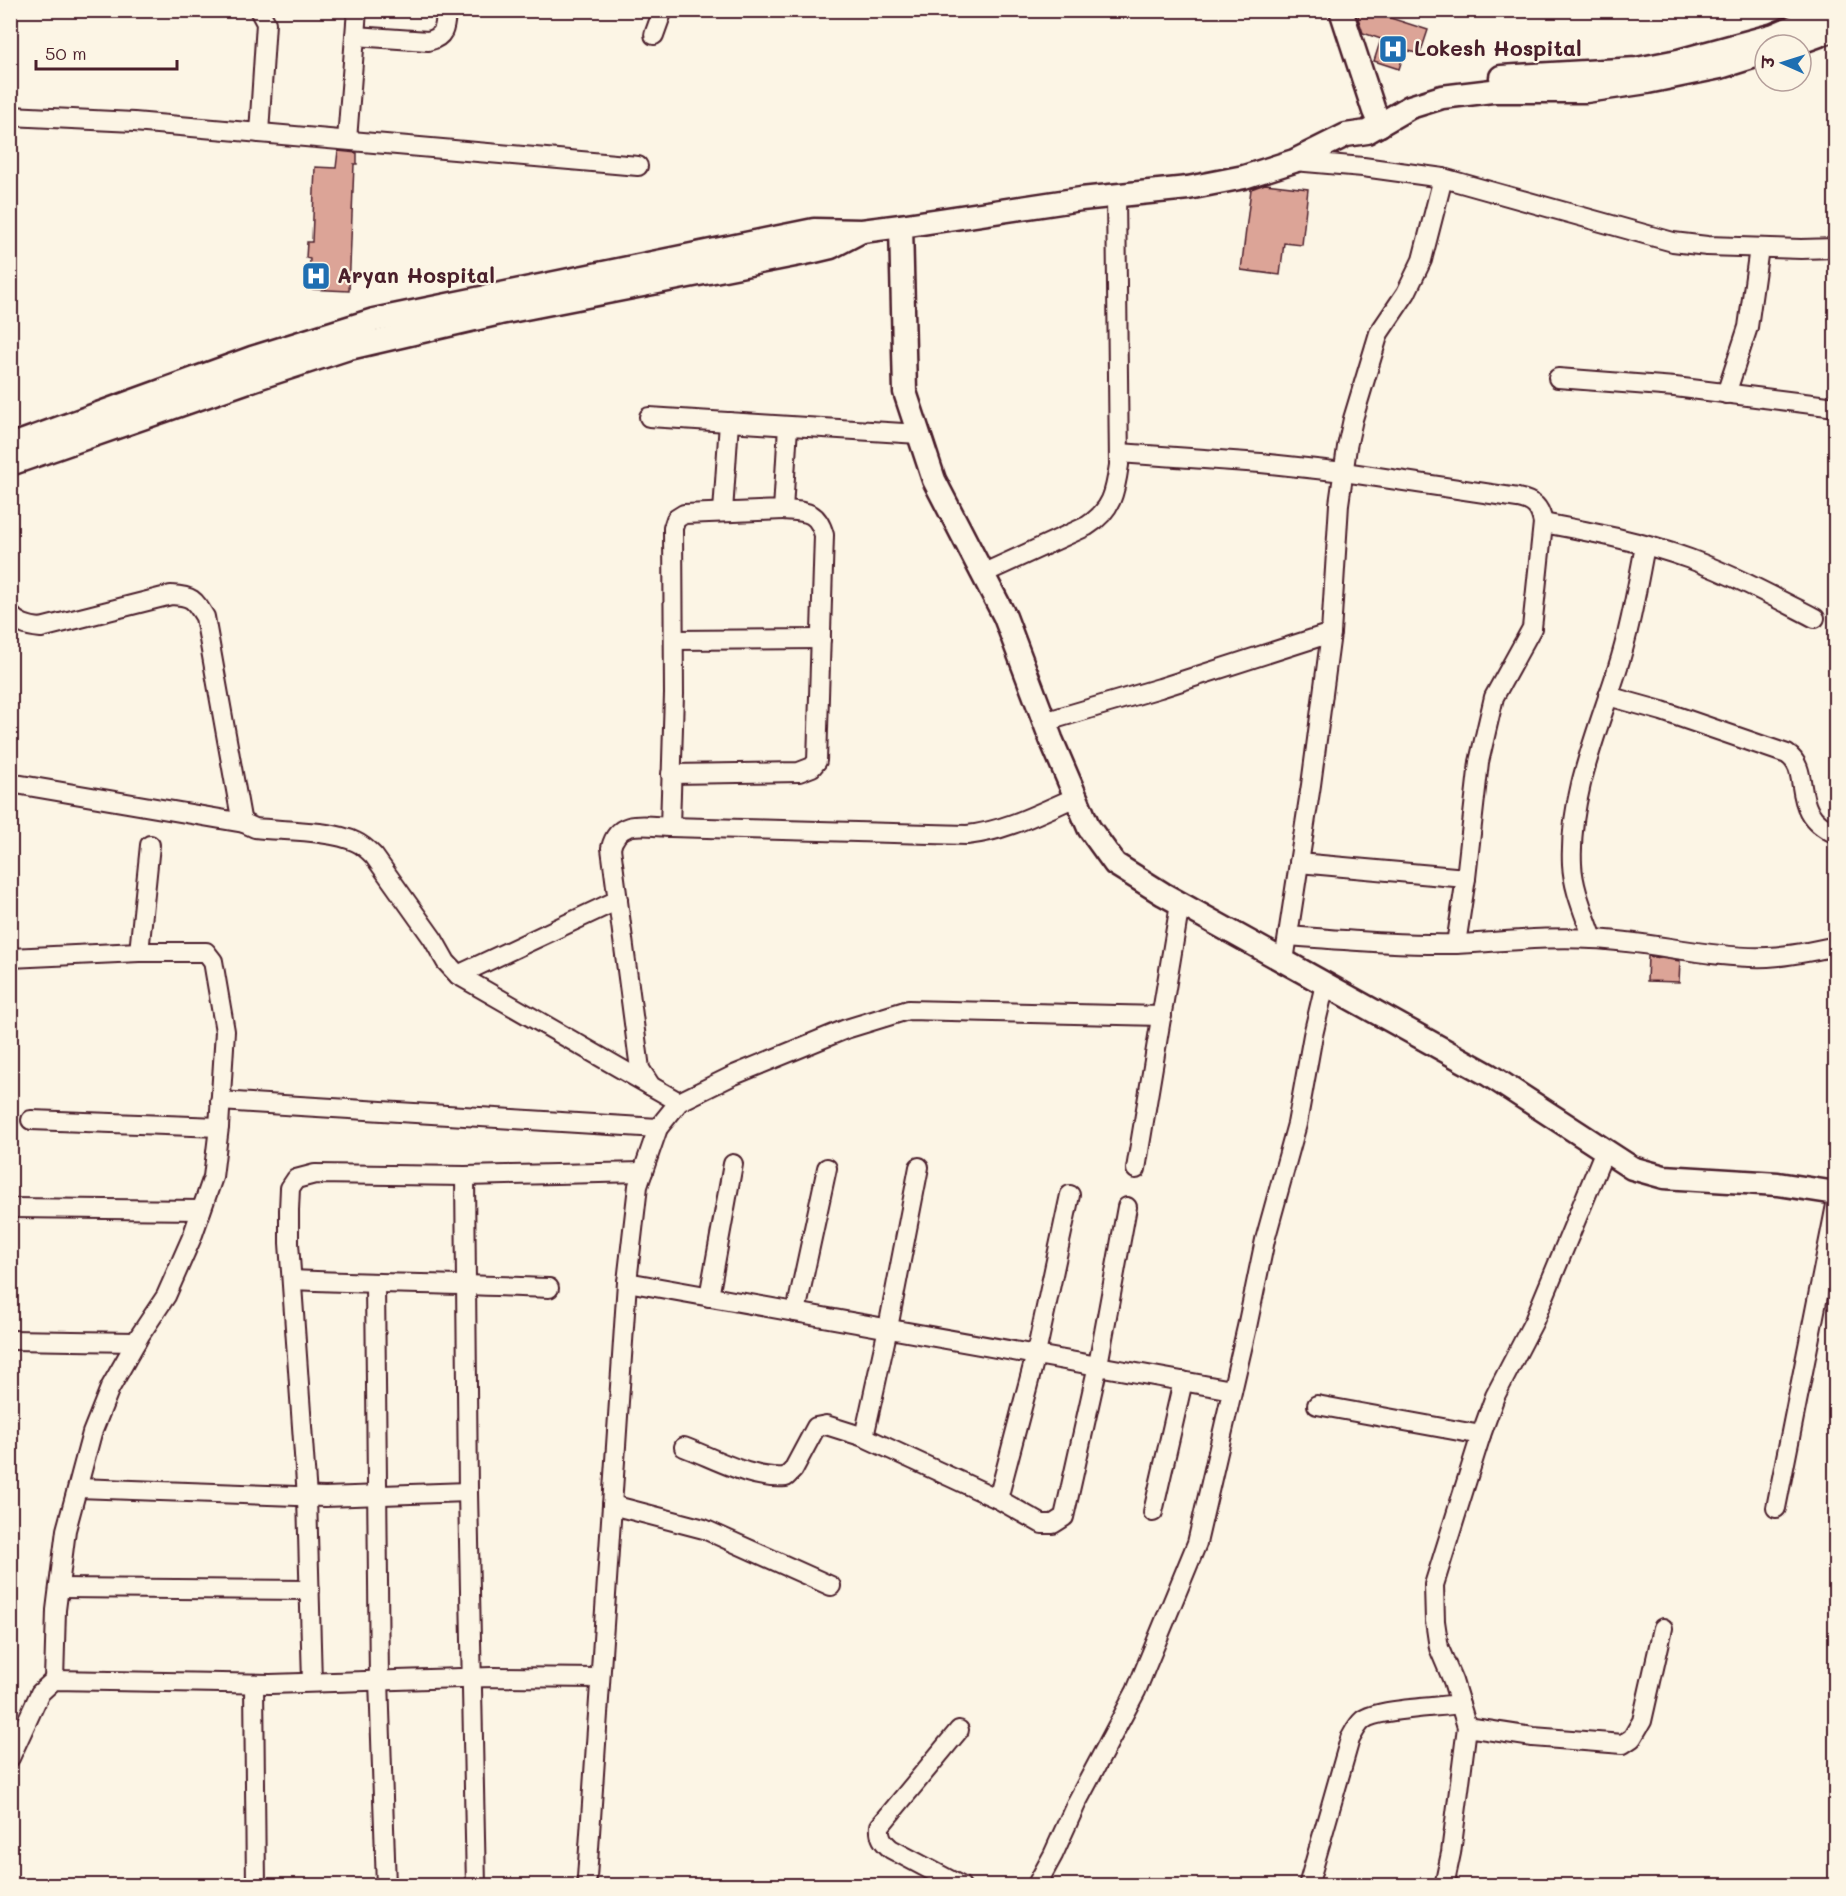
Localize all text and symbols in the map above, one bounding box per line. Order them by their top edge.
scale bar [36,33,177,71]
hospital icon: Lokesh Hospital [1377,33,1409,65]
north arrow [1753,33,1813,93]
place label: Lokesh Hospital [1414,34,1582,61]
text: 50 m [45,41,87,65]
text: उ [1757,55,1778,70]
hospital icon: Aryan Hospital [300,260,332,292]
place label: Aryan Hospital [337,261,495,289]

